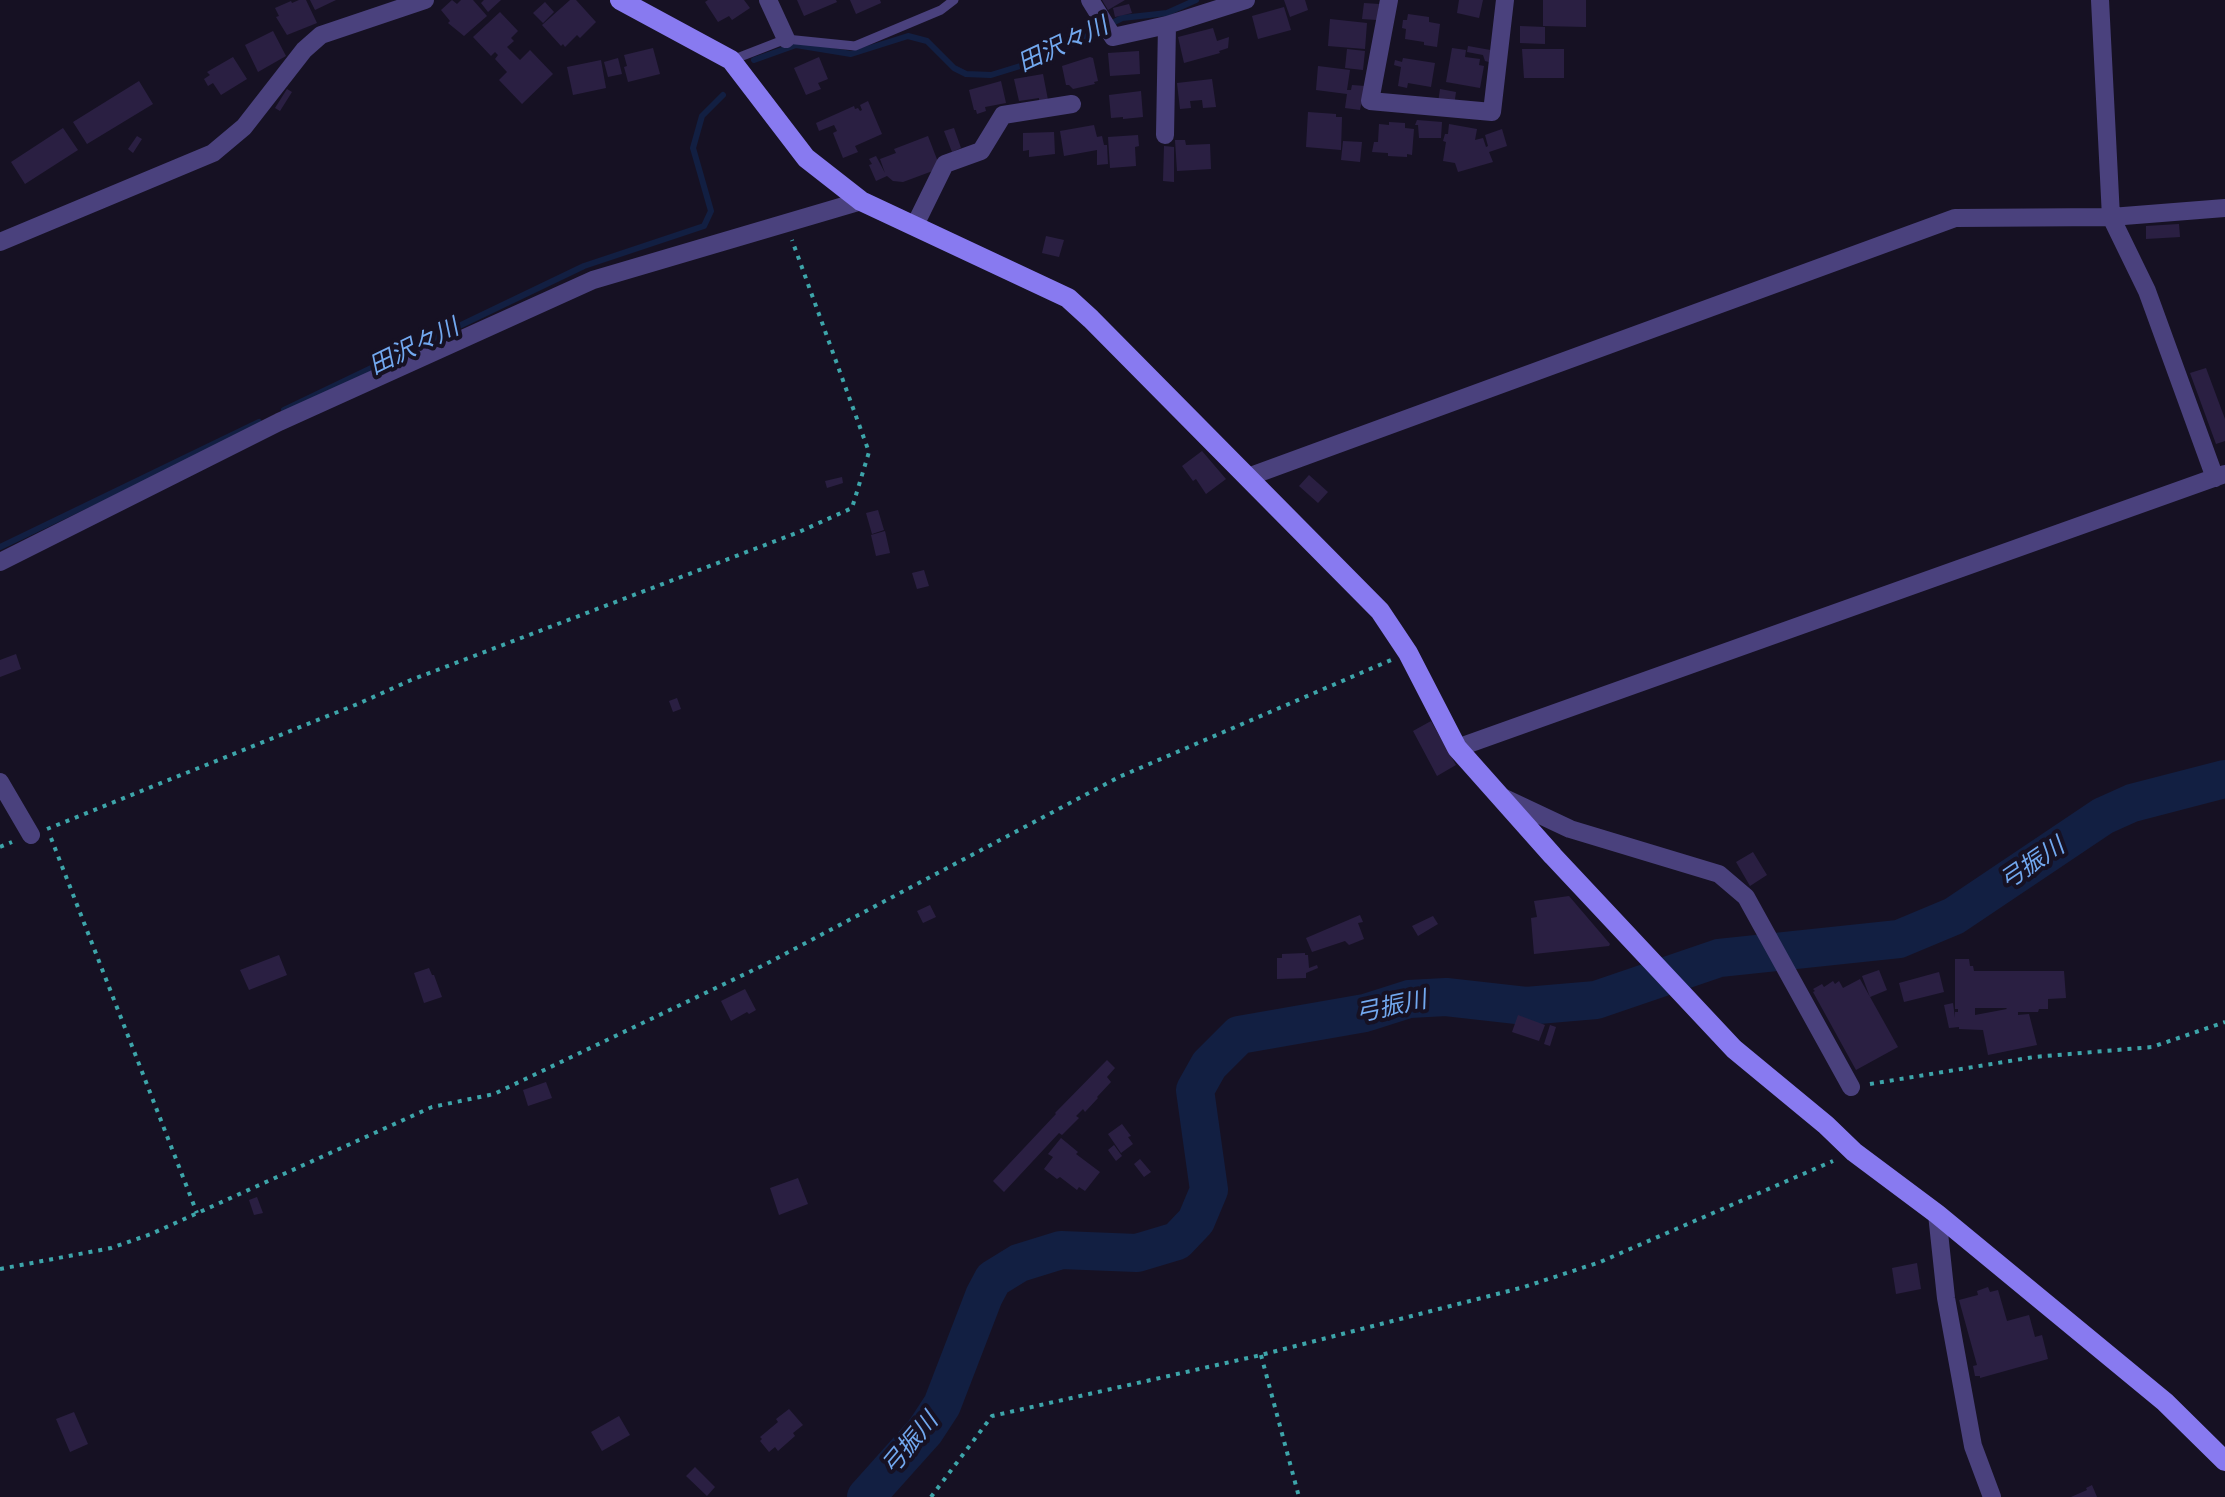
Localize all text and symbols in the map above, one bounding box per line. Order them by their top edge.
water label: 田沢々川 [1013,12,1113,78]
water label: 田沢々川 [365,313,463,381]
water label: 弓振川 [1994,832,2070,896]
water label: 弓振川 [1353,985,1429,1029]
water label: 弓振川 [876,1407,944,1481]

